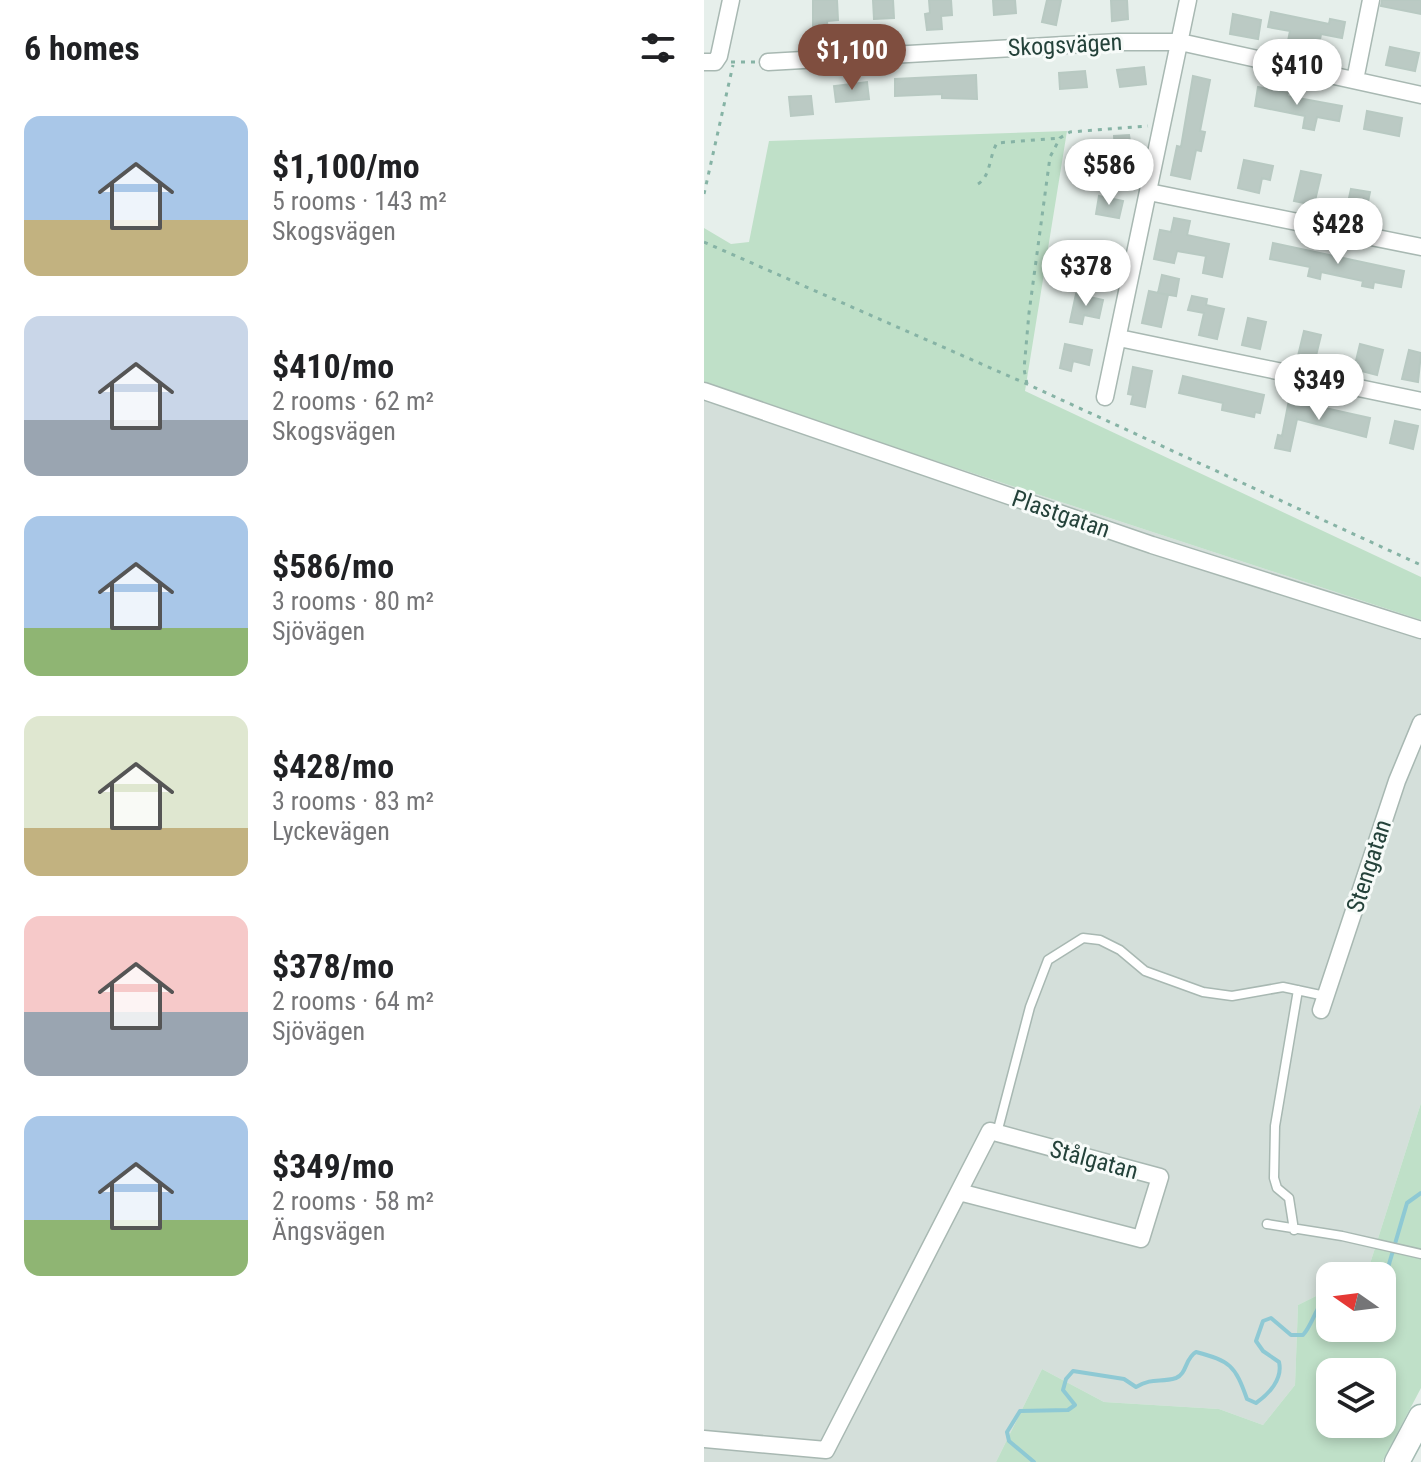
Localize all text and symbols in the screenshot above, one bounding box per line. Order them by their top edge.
pin: $1,100 [787,24,917,92]
icon: filters [636,26,680,70]
text: 6 homes [24,28,140,68]
street label: Skogsvägen [1007,28,1123,62]
text: $1,100 [816,35,888,65]
pin: $410 [1250,39,1344,107]
text: $410 [1271,50,1323,80]
pin: $586 [1062,139,1156,207]
text: $1,100/mo [272,146,420,186]
icon: home [88,148,184,244]
text: $586 [1083,150,1135,180]
text: 5 rooms · 143 m² [272,186,447,216]
pin: $428 [1291,198,1385,266]
text: $428 [1312,209,1364,239]
text: Skogsvägen [272,216,396,246]
pin: $378 [1039,240,1133,308]
text: $378 [1060,251,1112,281]
text: $410/mo [272,346,394,386]
icon: home [88,348,184,444]
pin: $349 [1272,354,1366,422]
text: $349 [1293,365,1345,395]
text: 2 rooms · 62 m² [272,386,434,416]
text: Skogsvägen [272,416,396,446]
street label: Plastgatan [1008,484,1114,544]
text: $586/mo [272,546,394,586]
icon: home [88,548,184,644]
text: 3 rooms · 80 m² [272,586,434,616]
text: Sjövägen [272,616,365,646]
text: $428/mo [272,746,394,786]
icon: home [88,748,184,844]
text: 3 rooms · 83 m² [272,786,434,816]
text: Lyckevägen [272,816,390,846]
street label: Stengatan [1341,816,1397,916]
text: $378/mo [272,946,394,986]
icon: home [88,948,184,1044]
text: 2 rooms · 64 m² [272,986,434,1016]
text: Sjövägen [272,1016,365,1046]
street label: Stålgatan [1047,1135,1141,1185]
text: $349/mo [272,1146,394,1186]
icon: home [88,1148,184,1244]
text: 2 rooms · 58 m² [272,1186,434,1216]
text: Ängsvägen [272,1216,385,1246]
north arrow [1316,1262,1396,1342]
map controls [1316,1262,1396,1438]
button: layers [1316,1358,1396,1438]

